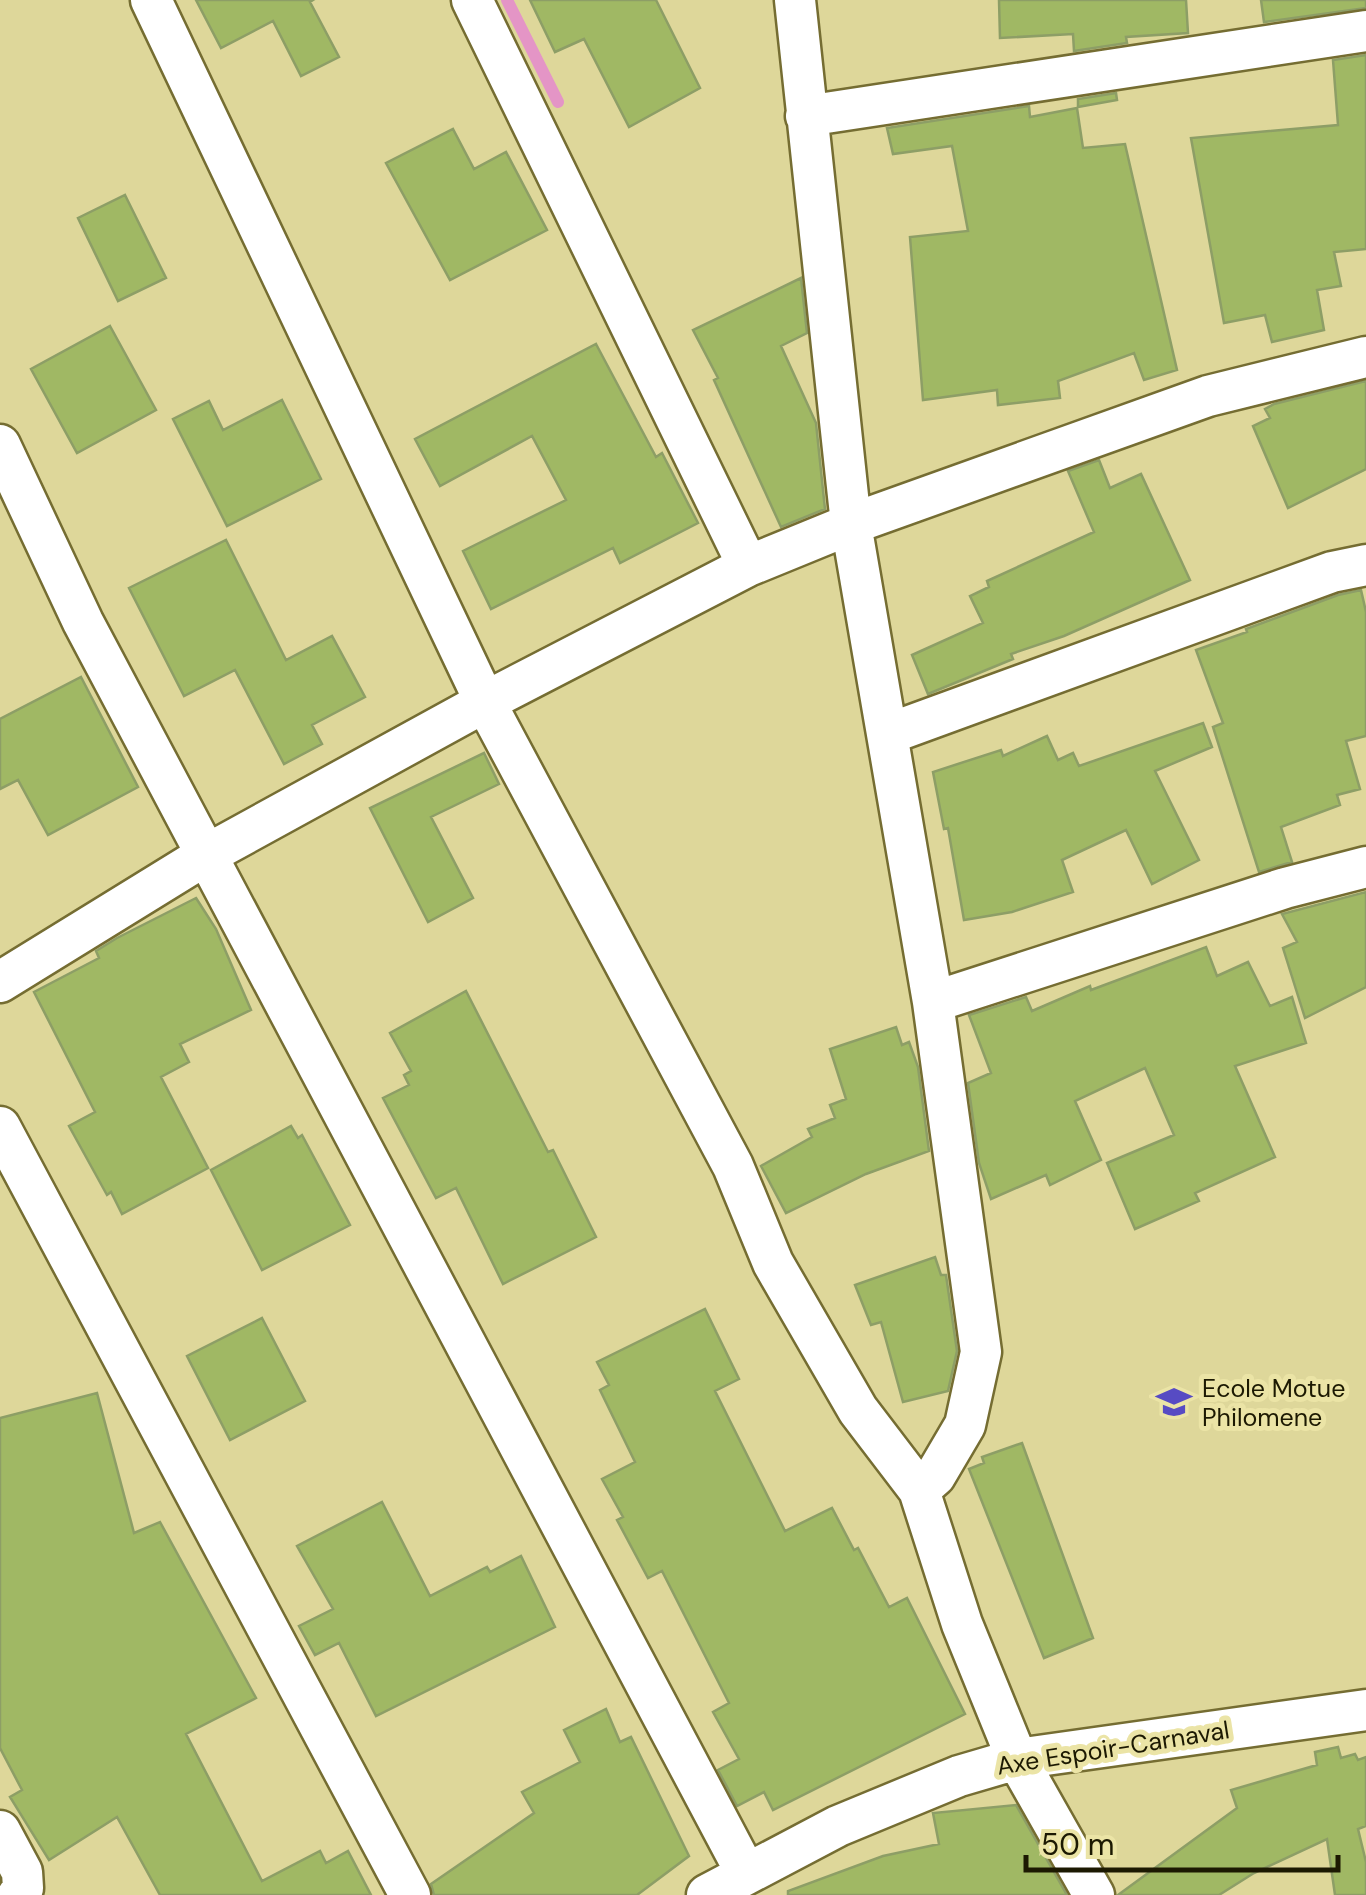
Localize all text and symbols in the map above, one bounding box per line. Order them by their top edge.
place label: Ecole Motue Philomene [1202,1372,1345,1434]
school or university icon: Ecole Motue Philomene [1155,1383,1193,1421]
street label: Axe Espoir-Carnaval [994,1713,1232,1783]
scale bar [1026,1810,1338,1872]
text: 50 m [1041,1825,1115,1864]

